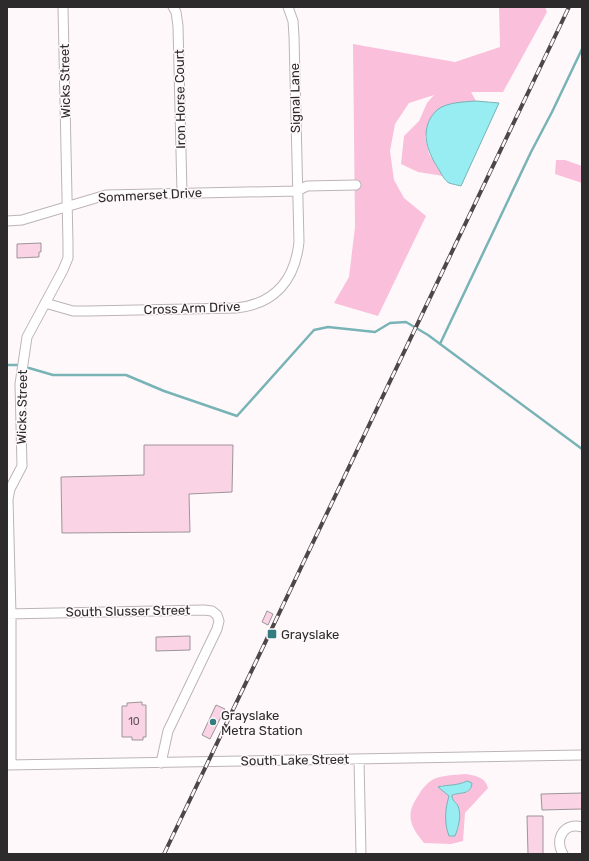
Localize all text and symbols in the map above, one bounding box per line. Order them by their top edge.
street label: Wicks Street [57,44,73,118]
street label: Iron Horse Court [172,49,188,149]
street label: Signal Lane [287,63,304,133]
street label: Sommerset Drive [98,185,202,205]
street label: Cross Arm Drive [143,299,241,317]
street label: Wicks Street [14,370,30,444]
street label: South Slusser Street [66,602,190,620]
place label: Grayslake [281,627,339,642]
marker: Grayslake [266,628,278,640]
place label: Grayslake Metra Station [221,708,303,738]
house number: 10 [128,715,140,728]
marker: Grayslake Metra Station [208,717,218,727]
street label: South Lake Street [241,752,349,768]

